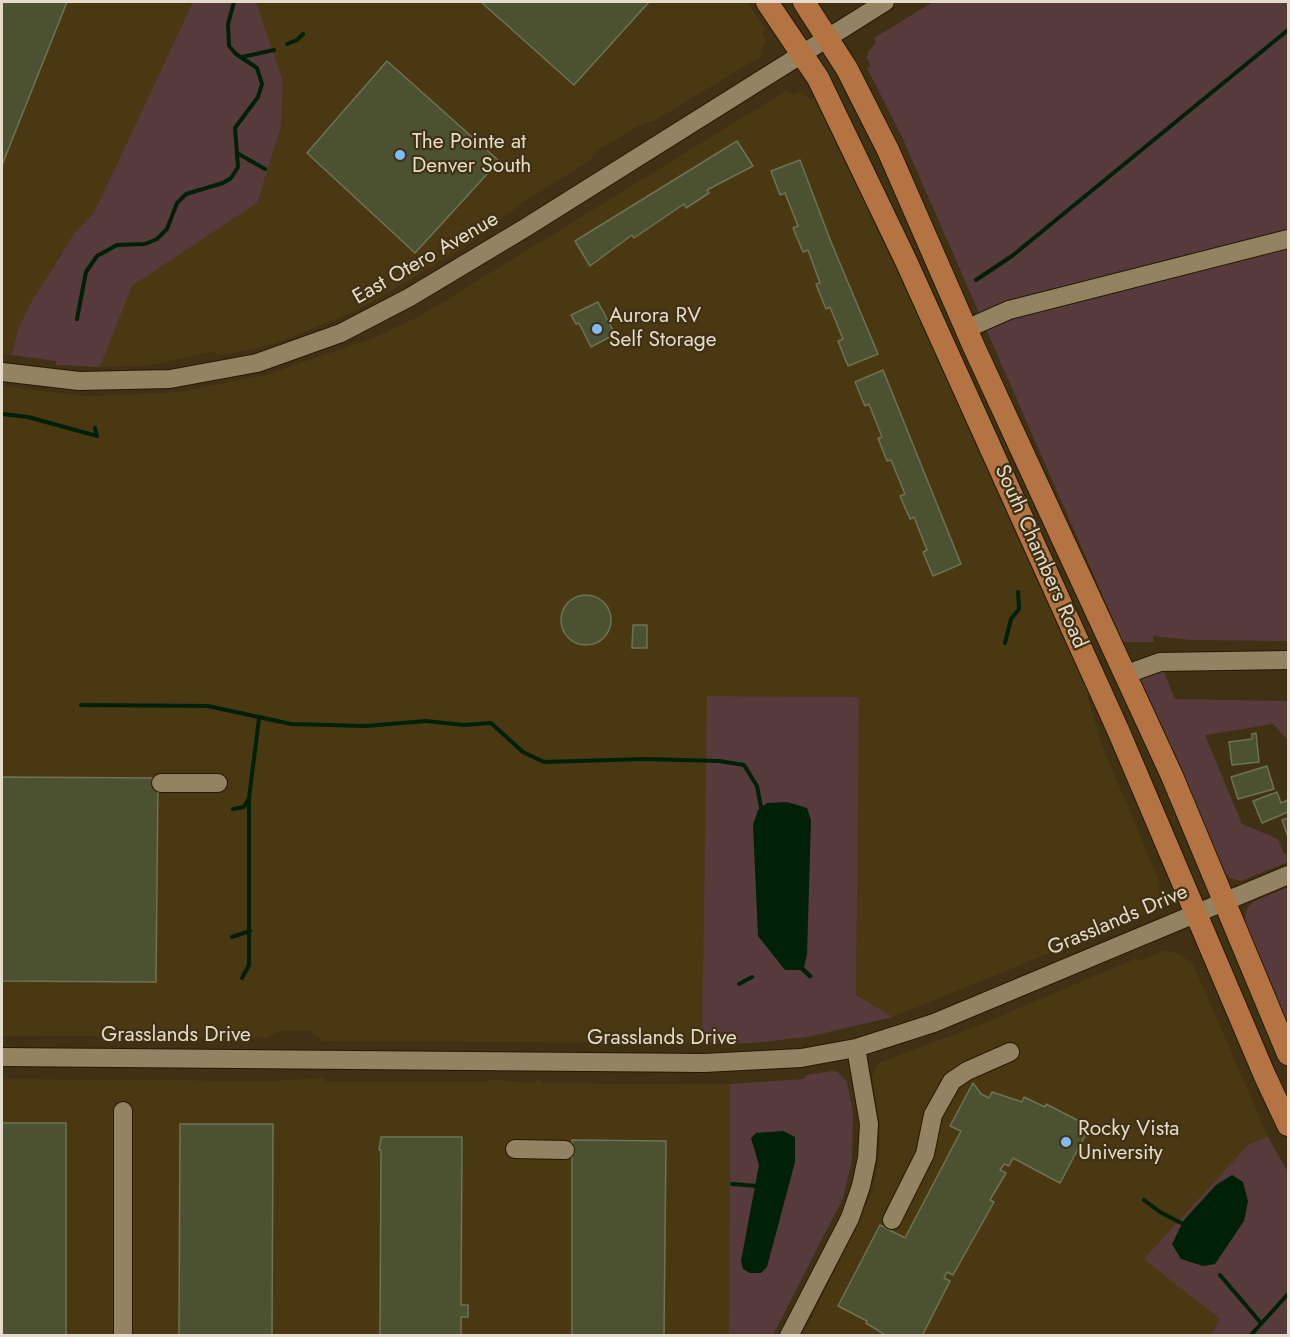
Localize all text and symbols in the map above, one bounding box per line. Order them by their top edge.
place label: The Pointe at Denver South [412,130,531,180]
marker: The Pointe at Denver South [393,148,407,162]
street label: East Otero Avenue [349,207,503,311]
place label: Aurora RV Self Storage [609,304,717,354]
marker: Aurora RV Self Storage [590,322,604,336]
street label: South Chambers Road [988,461,1092,653]
street label: Grasslands Drive [1044,880,1192,962]
street label: Grasslands Drive [101,1023,251,1049]
street label: Grasslands Drive [587,1026,737,1052]
place label: Rocky Vista University [1078,1117,1179,1167]
marker: Rocky Vista University [1059,1135,1073,1149]

